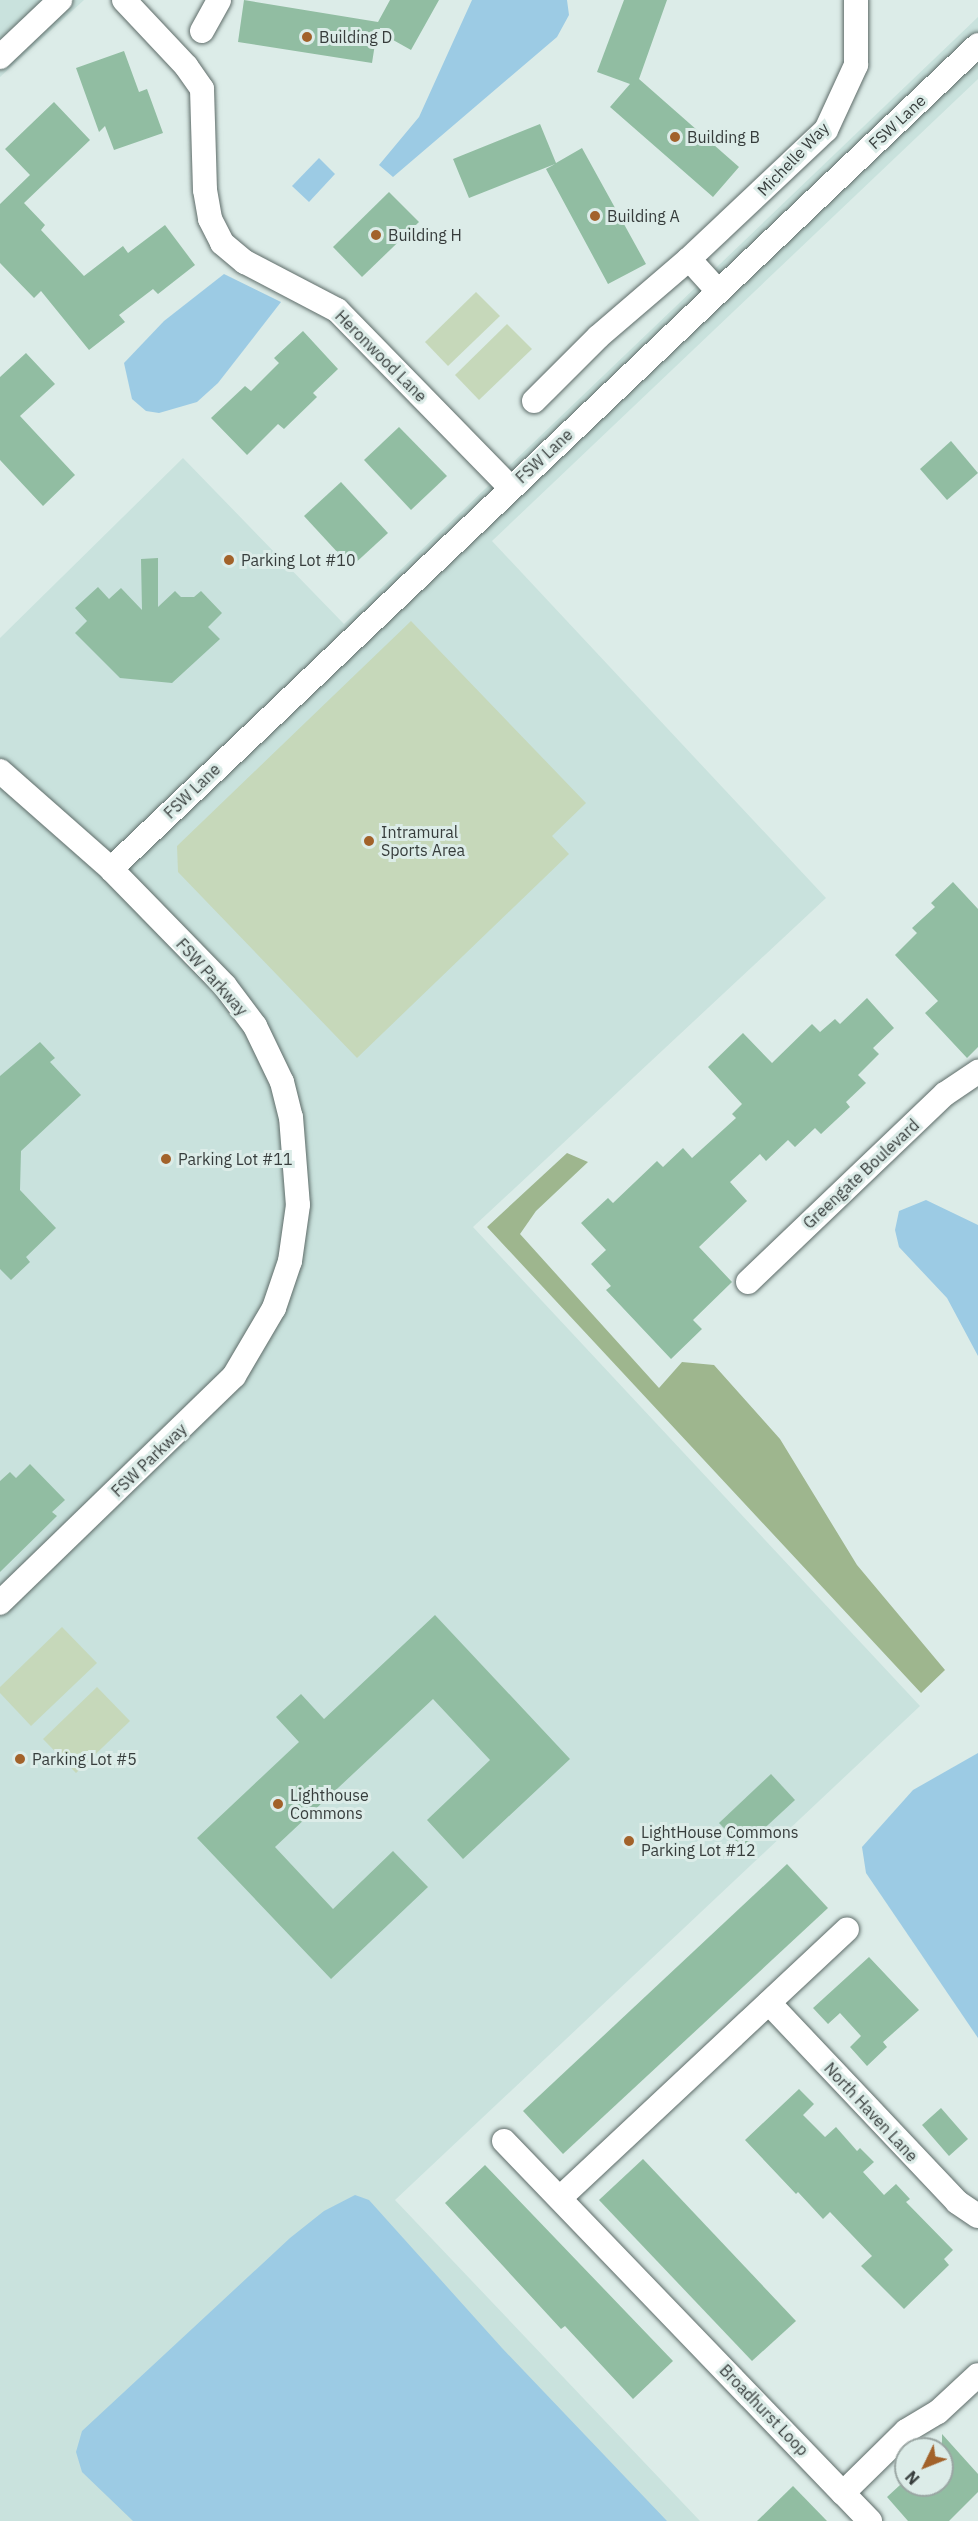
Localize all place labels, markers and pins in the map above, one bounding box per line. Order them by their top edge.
place label: Building D [319,27,392,47]
marker: Building D [300,30,314,44]
place label: Building B [687,127,760,147]
marker: Building B [668,130,682,144]
place label: Building A [607,206,680,226]
marker: Building A [588,209,602,223]
place label: Building H [388,225,462,245]
marker: Building H [369,228,383,242]
place label: Parking Lot #10 [241,550,356,570]
marker: Parking Lot #10 [222,553,236,567]
place label: Intramural Sports Area [381,822,465,860]
marker: Intramural Sports Area [362,834,376,848]
place label: Parking Lot #11 [178,1149,293,1169]
marker: Parking Lot #11 [159,1152,173,1166]
place label: Parking Lot #5 [32,1749,137,1769]
marker: Parking Lot #5 [13,1752,27,1766]
place label: Lighthouse Commons [290,1785,369,1823]
marker: Lighthouse Commons [271,1797,285,1811]
place label: LightHouse Commons Parking Lot #12 [641,1822,799,1860]
marker: LightHouse Commons Parking Lot #12 [622,1834,636,1848]

